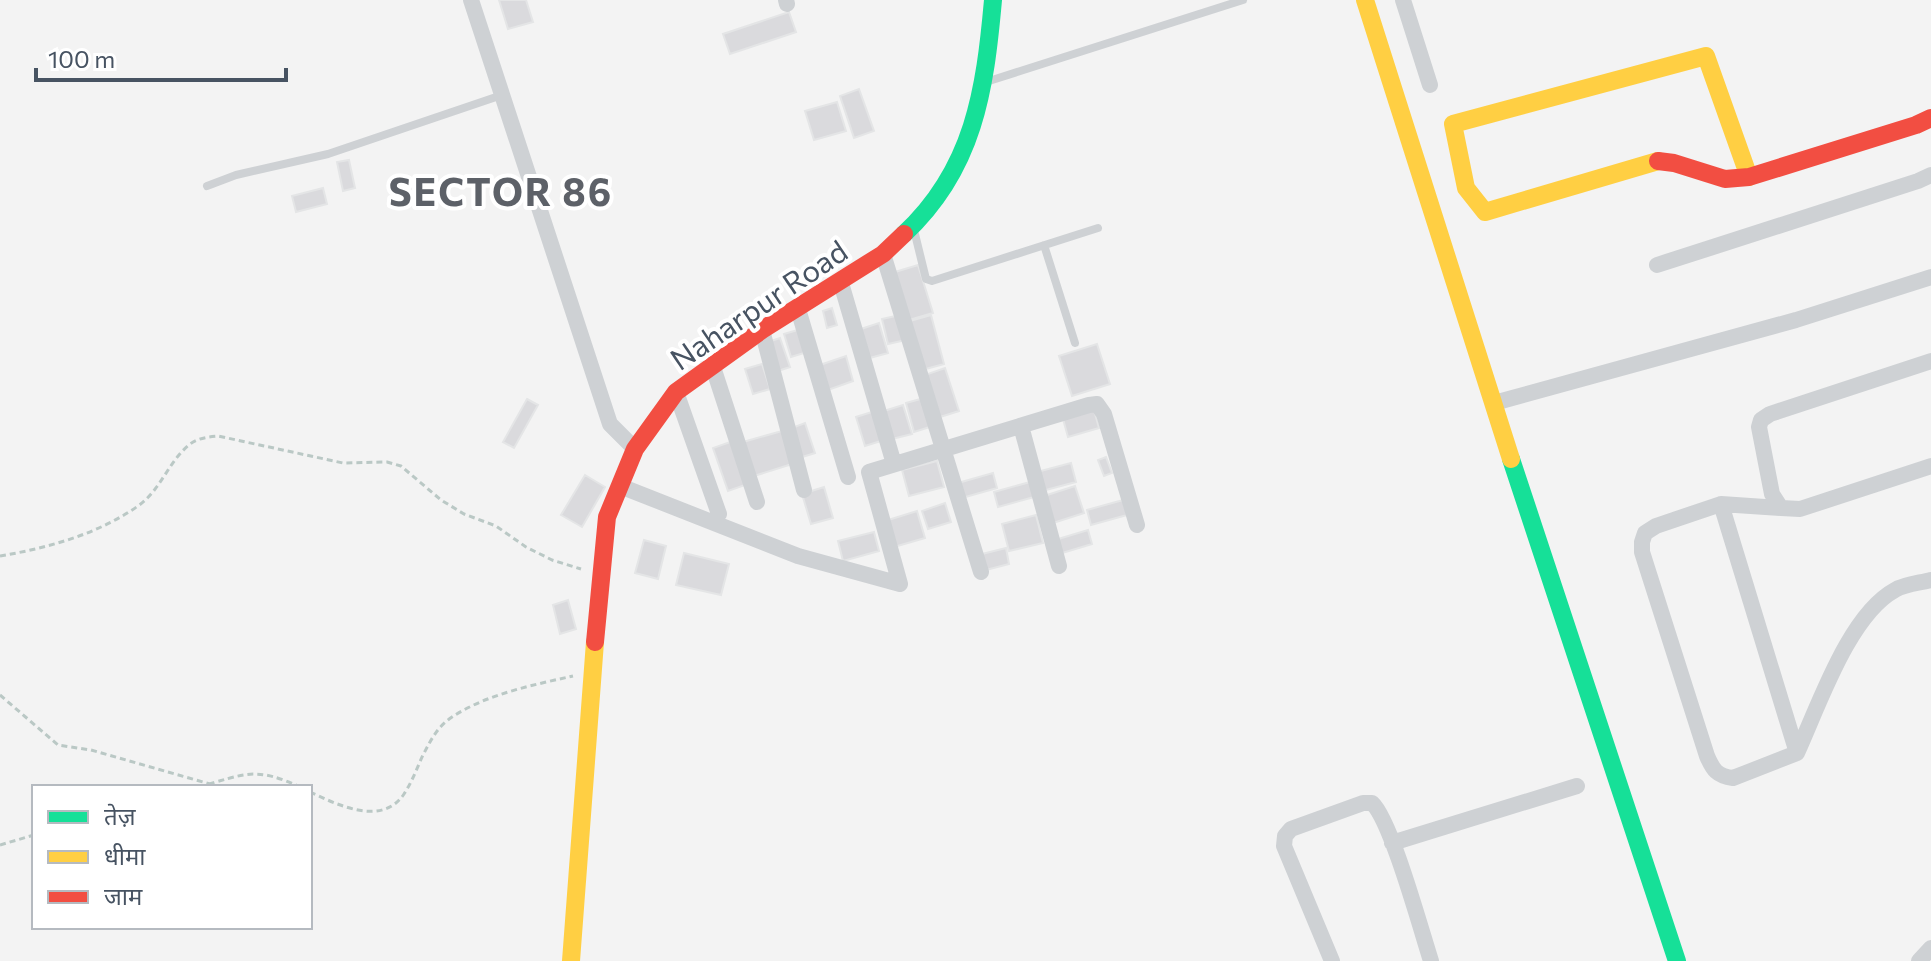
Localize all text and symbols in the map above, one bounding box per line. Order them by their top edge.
scale bar [36,32,286,82]
text: 100 m [48,44,115,73]
district label: SECTOR 86 [389,167,613,214]
street label: Naharpur Road [662,231,854,377]
legend [32,785,312,929]
text: तेज़ [104,801,137,830]
text: धीमा [104,841,146,870]
text: जाम [104,881,143,910]

